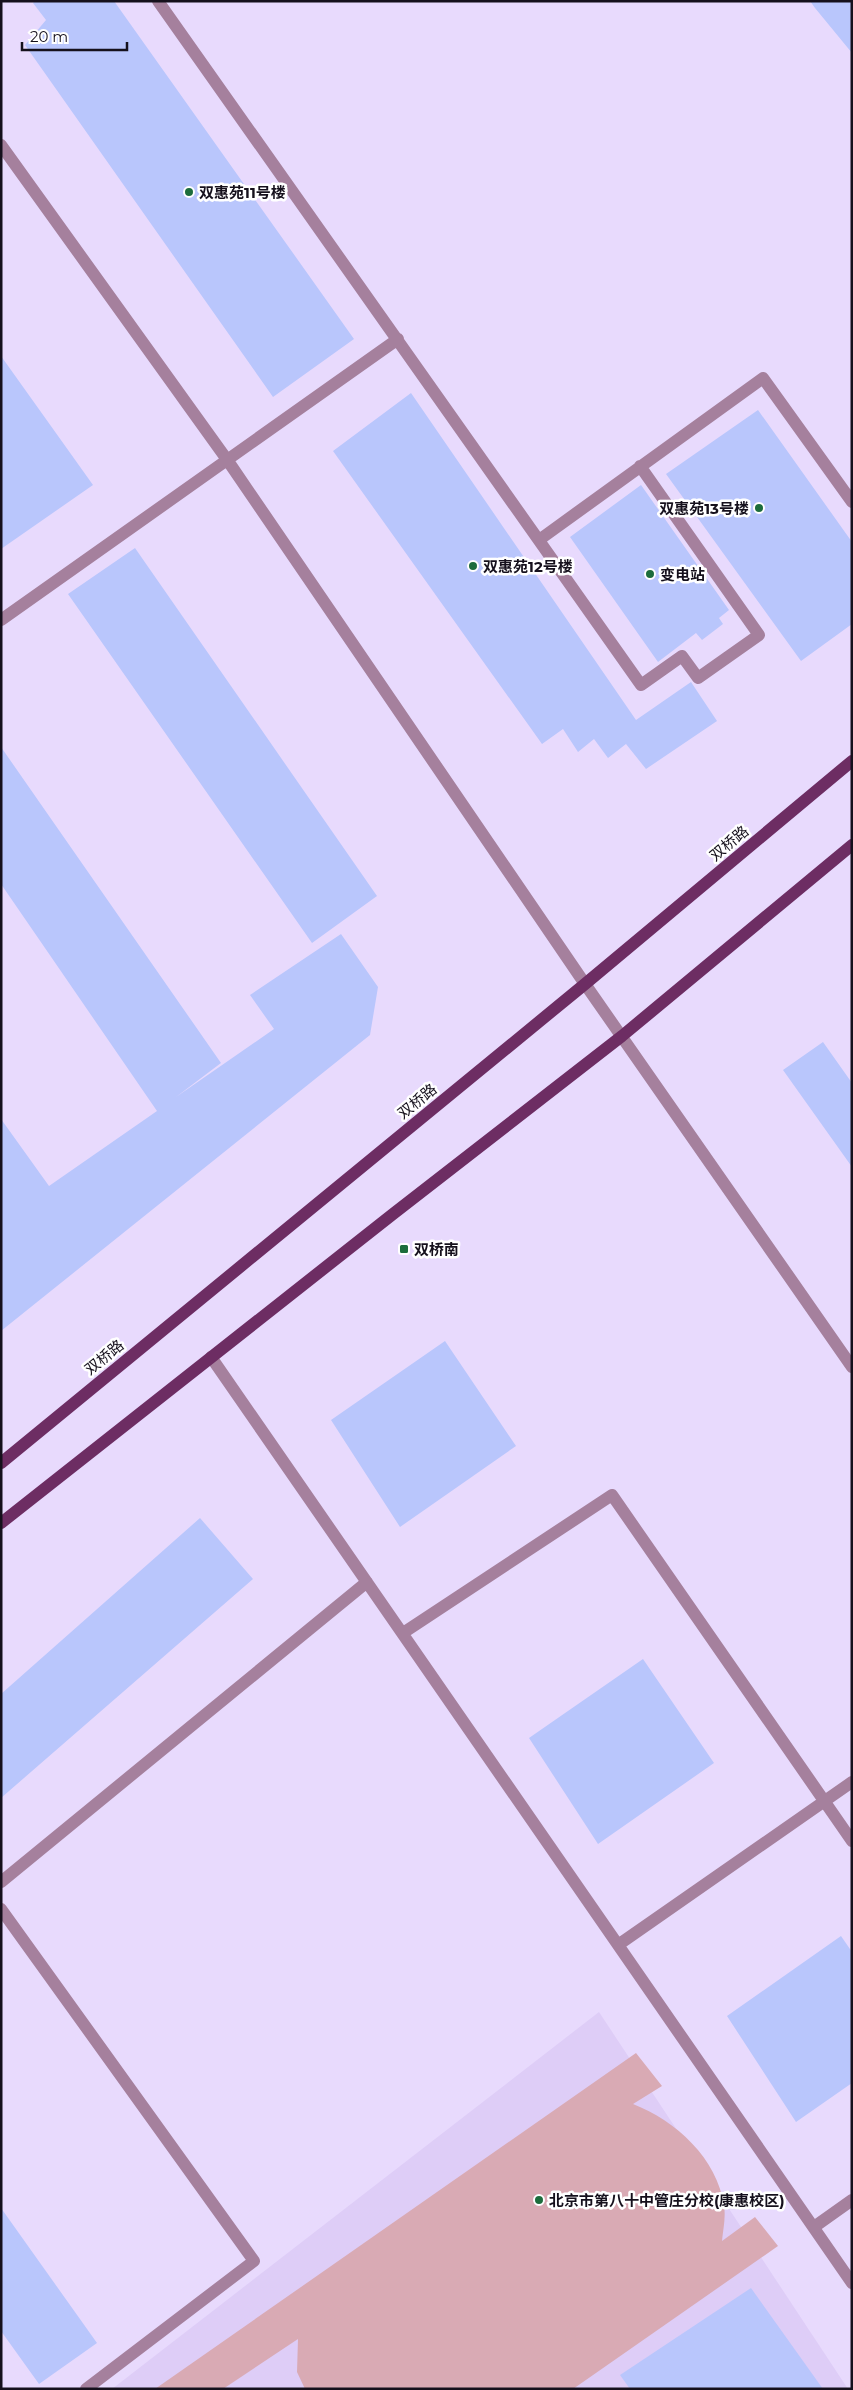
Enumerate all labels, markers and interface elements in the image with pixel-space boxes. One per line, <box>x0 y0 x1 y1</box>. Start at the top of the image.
scale bar <box>22 20 128 52</box>
text: 20 m <box>30 27 68 46</box>
place label: 双惠苑11号楼 <box>199 183 286 202</box>
marker: 双惠苑11号楼 <box>183 186 195 198</box>
place label: 双惠苑13号楼 <box>659 499 749 518</box>
marker: 双惠苑13号楼 <box>753 502 765 514</box>
place label: 双惠苑12号楼 <box>483 557 573 576</box>
marker: 双惠苑12号楼 <box>467 560 479 572</box>
place label: 变电站 <box>660 565 705 584</box>
marker: 变电站 <box>644 568 656 580</box>
street label: 双桥路 <box>706 821 752 865</box>
street label: 双桥路 <box>394 1079 440 1123</box>
place label: 双桥南 <box>414 1240 459 1259</box>
marker: 双桥南 <box>398 1243 410 1255</box>
street label: 双桥路 <box>81 1335 127 1379</box>
place label: 北京市第八十中管庄分校(康惠校区) <box>549 2191 785 2210</box>
marker: 北京市第八十中管庄分校(康惠校区) <box>533 2194 545 2206</box>

